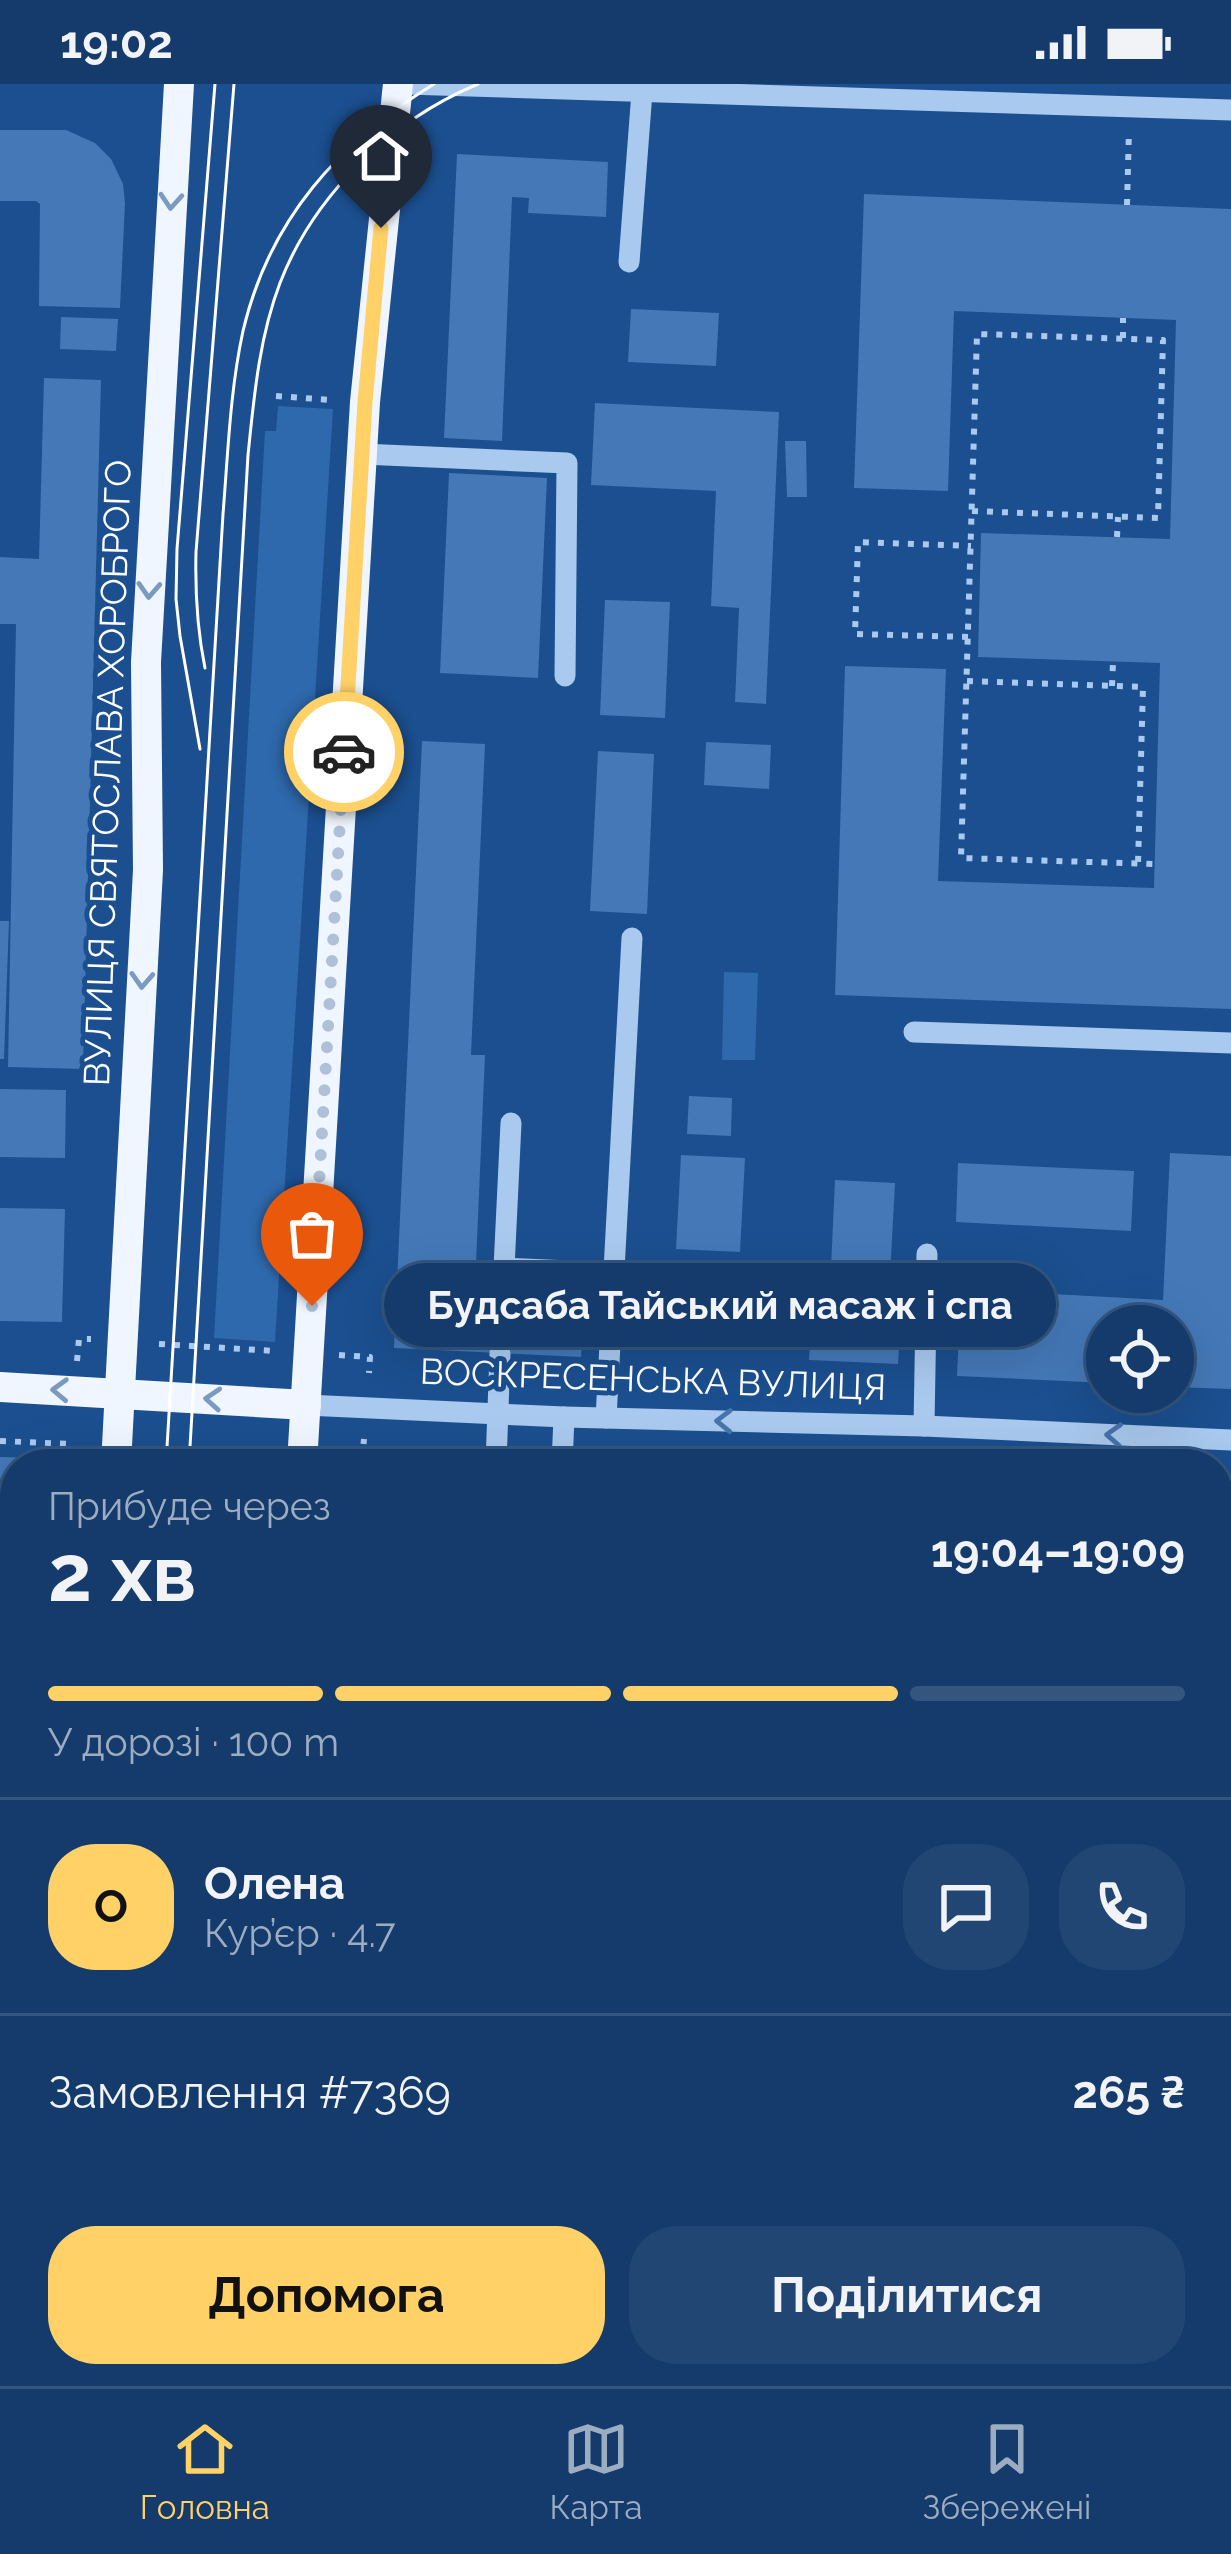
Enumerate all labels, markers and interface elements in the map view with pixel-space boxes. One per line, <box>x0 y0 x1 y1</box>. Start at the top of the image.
text: 19:02 <box>60 16 173 69</box>
pin <box>330 105 432 228</box>
icon: home <box>348 123 414 189</box>
one-way arrow <box>159 192 185 211</box>
street label: ВУЛИЦЯ СВЯТОСЛАВА ХОРОБРОГО <box>75 459 139 1087</box>
one-way arrow <box>136 581 162 600</box>
courier <box>284 692 404 812</box>
icon: car <box>311 719 377 785</box>
one-way arrow <box>129 971 155 990</box>
pin <box>261 1183 363 1306</box>
icon: bag <box>279 1201 345 1267</box>
callout: Будсаба Тайський масаж і спа <box>384 1264 1056 1348</box>
text: Будсаба Тайський масаж і спа <box>427 1282 1013 1328</box>
map controls <box>1086 1305 1194 1413</box>
button: locate <box>1086 1305 1194 1413</box>
street label: ВОСКРЕСЕНСЬКА ВУЛИЦЯ <box>419 1350 887 1408</box>
one-way arrow <box>50 1377 69 1403</box>
one-way arrow <box>203 1386 222 1412</box>
one-way arrow <box>714 1409 733 1435</box>
one-way arrow <box>1104 1422 1123 1448</box>
text: Прибуде через <box>48 1483 331 1529</box>
text: 19:04–19:09 <box>931 1525 1185 1578</box>
text: 2 хв <box>48 1528 196 1619</box>
text: У дорозі · 100 m <box>48 1719 339 1765</box>
button: chat <box>903 1844 1029 1970</box>
button: phone <box>1059 1844 1185 1970</box>
text: Олена <box>204 1857 345 1910</box>
text: О <box>94 1880 128 1933</box>
text: Кур’єр · 4.7 <box>204 1910 396 1956</box>
text: Замовлення #7369 <box>48 2066 451 2119</box>
text: 265 ₴ <box>1073 2066 1185 2119</box>
button: Допомога <box>48 2226 605 2364</box>
button: Поділитися <box>629 2226 1185 2364</box>
tab: Головна <box>140 2416 270 2527</box>
tab: Карта <box>550 2416 642 2527</box>
tab: Збережені <box>922 2416 1091 2527</box>

